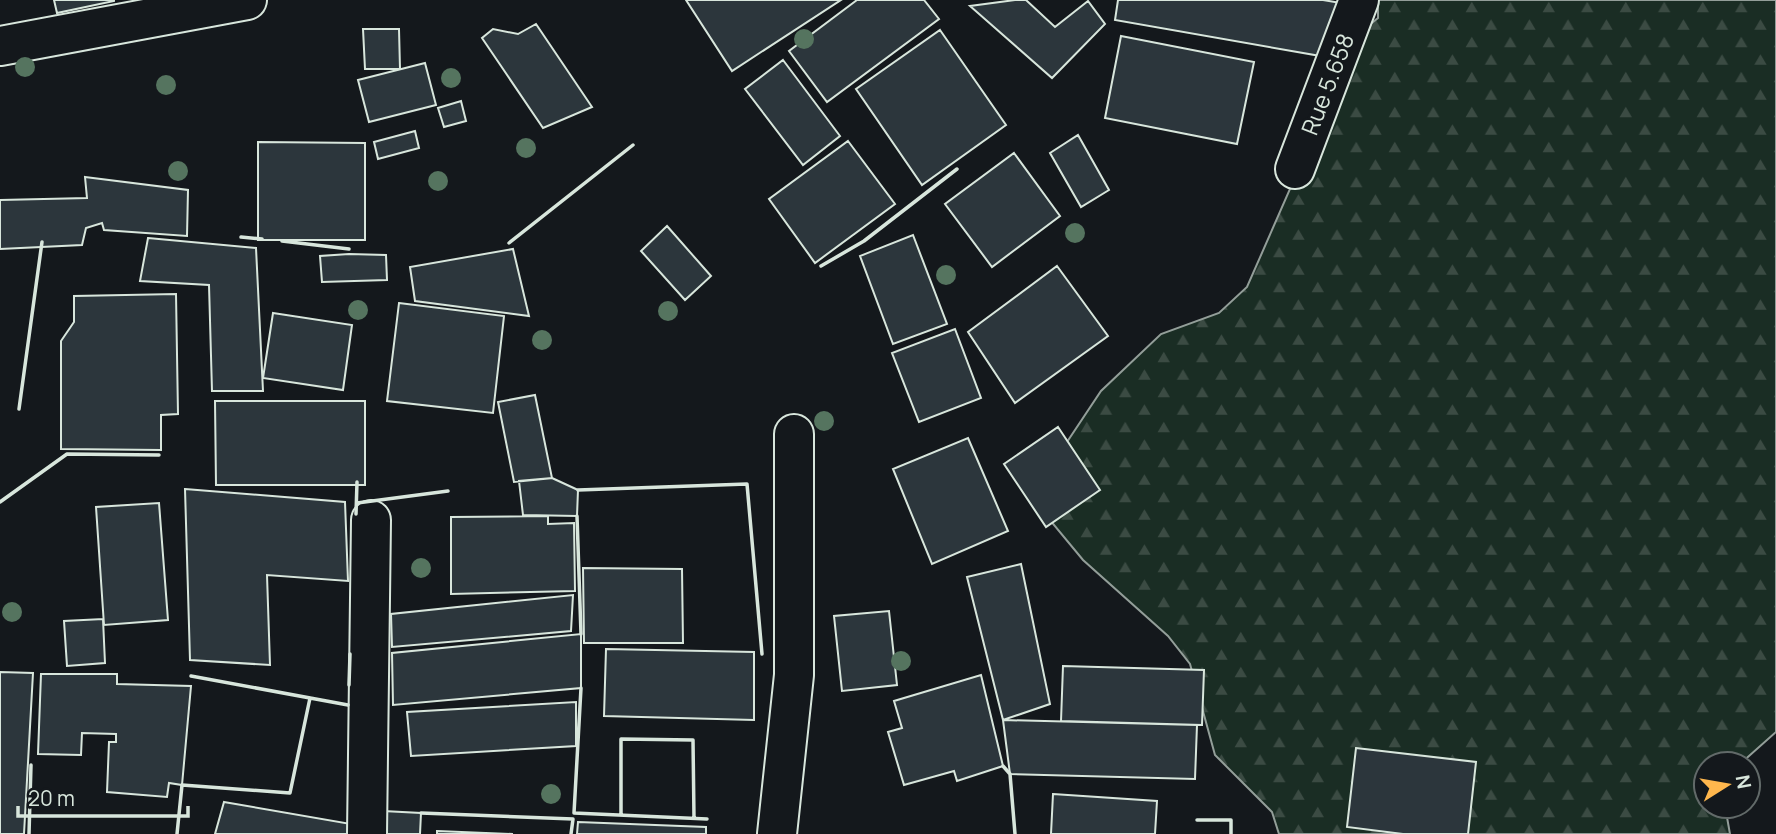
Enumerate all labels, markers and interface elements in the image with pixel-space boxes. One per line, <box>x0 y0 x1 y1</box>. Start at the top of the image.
street label: Rue 5.658 <box>1293 29 1361 139</box>
north arrow <box>1692 750 1762 820</box>
text: N <box>1730 773 1758 791</box>
scale bar <box>18 774 187 818</box>
text: 20 m <box>28 784 75 812</box>

